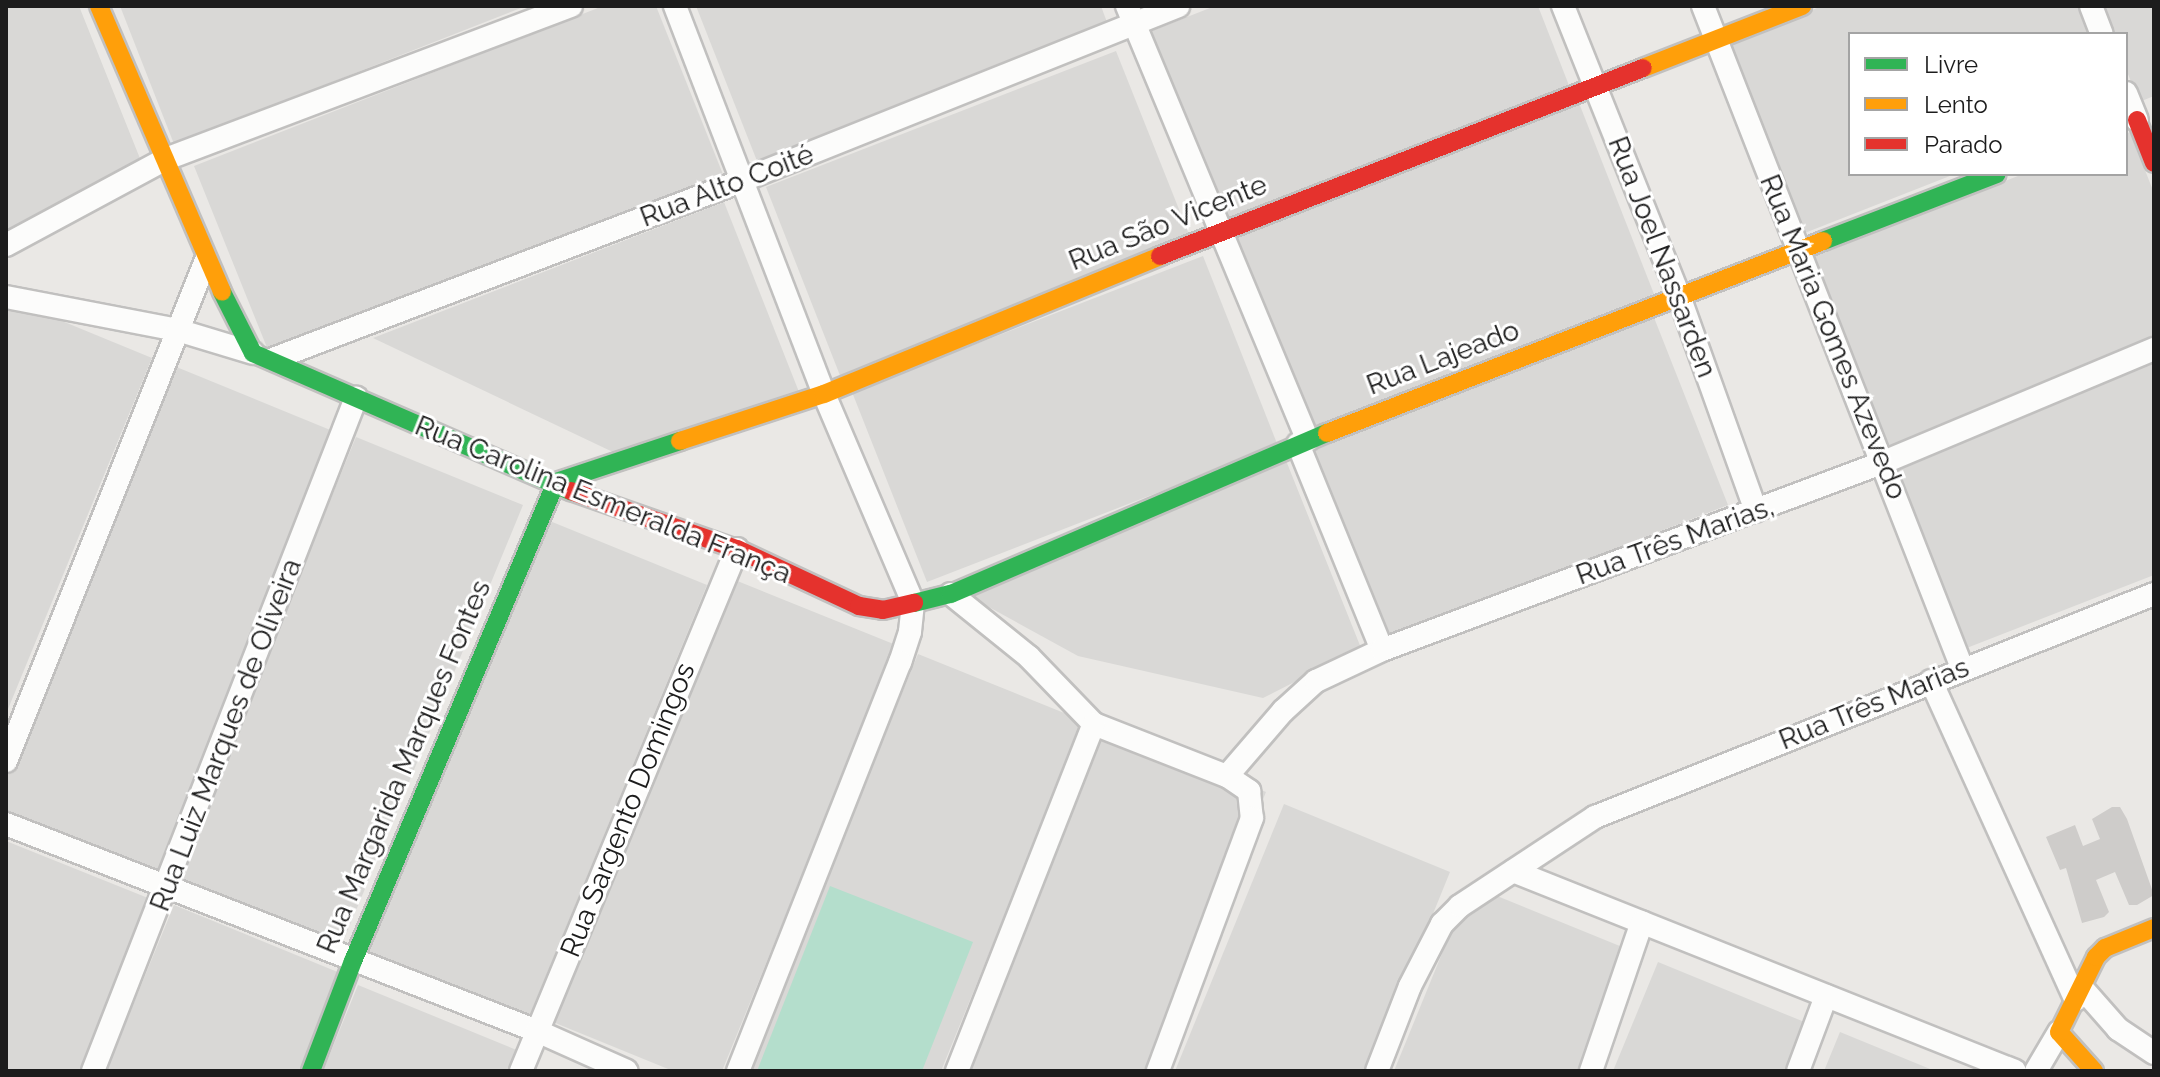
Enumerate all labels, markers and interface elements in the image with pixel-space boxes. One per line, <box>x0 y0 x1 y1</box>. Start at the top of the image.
legend <box>1848 32 2128 176</box>
text: Livre <box>1924 50 1978 79</box>
text: Lento <box>1924 90 1988 119</box>
text: Parado <box>1924 130 2003 159</box>
street label: Rua Joel Nassarden <box>1600 131 1724 383</box>
street label: Rua Alto Coité <box>635 137 819 235</box>
street label: Rua São Vicente <box>1064 168 1272 278</box>
street label: Rua Maria Gomes Azevedo <box>1752 169 1914 505</box>
street label: Rua Lajeado <box>1362 314 1524 402</box>
street label: Rua Carolina Esmeralda França <box>410 409 796 591</box>
street label: Rua Três Marias, <box>1571 489 1779 593</box>
street label: Rua Luiz Marques de Oliveira <box>143 554 309 916</box>
street label: Rua Margarida Marques Fontes <box>310 575 498 959</box>
street label: Rua Três Marias <box>1774 650 1974 758</box>
street label: Rua Sargento Domingos <box>554 658 702 962</box>

